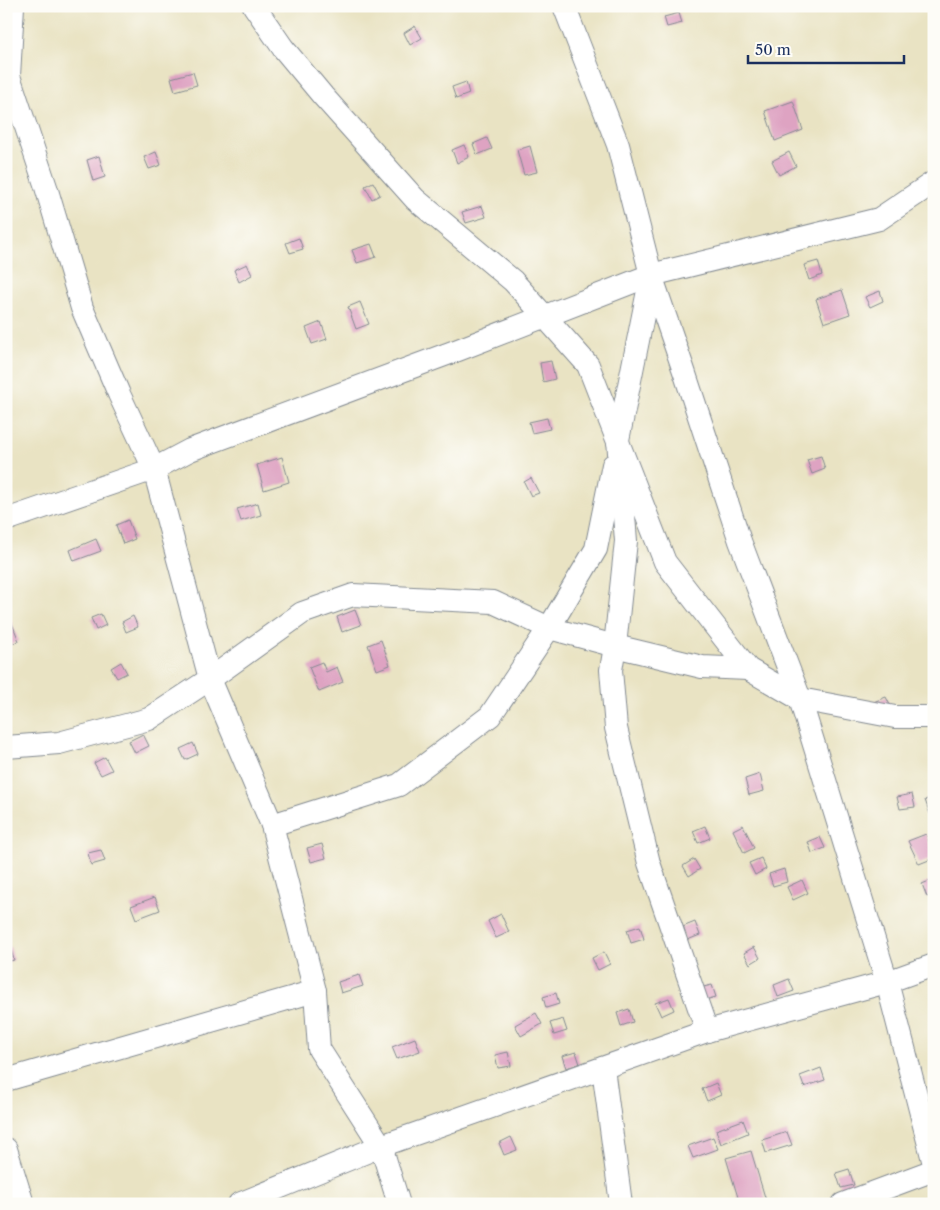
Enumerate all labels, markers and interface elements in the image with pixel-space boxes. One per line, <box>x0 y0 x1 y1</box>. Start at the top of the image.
scale bar <box>748 32 904 64</box>
text: 50 m <box>755 40 791 59</box>

